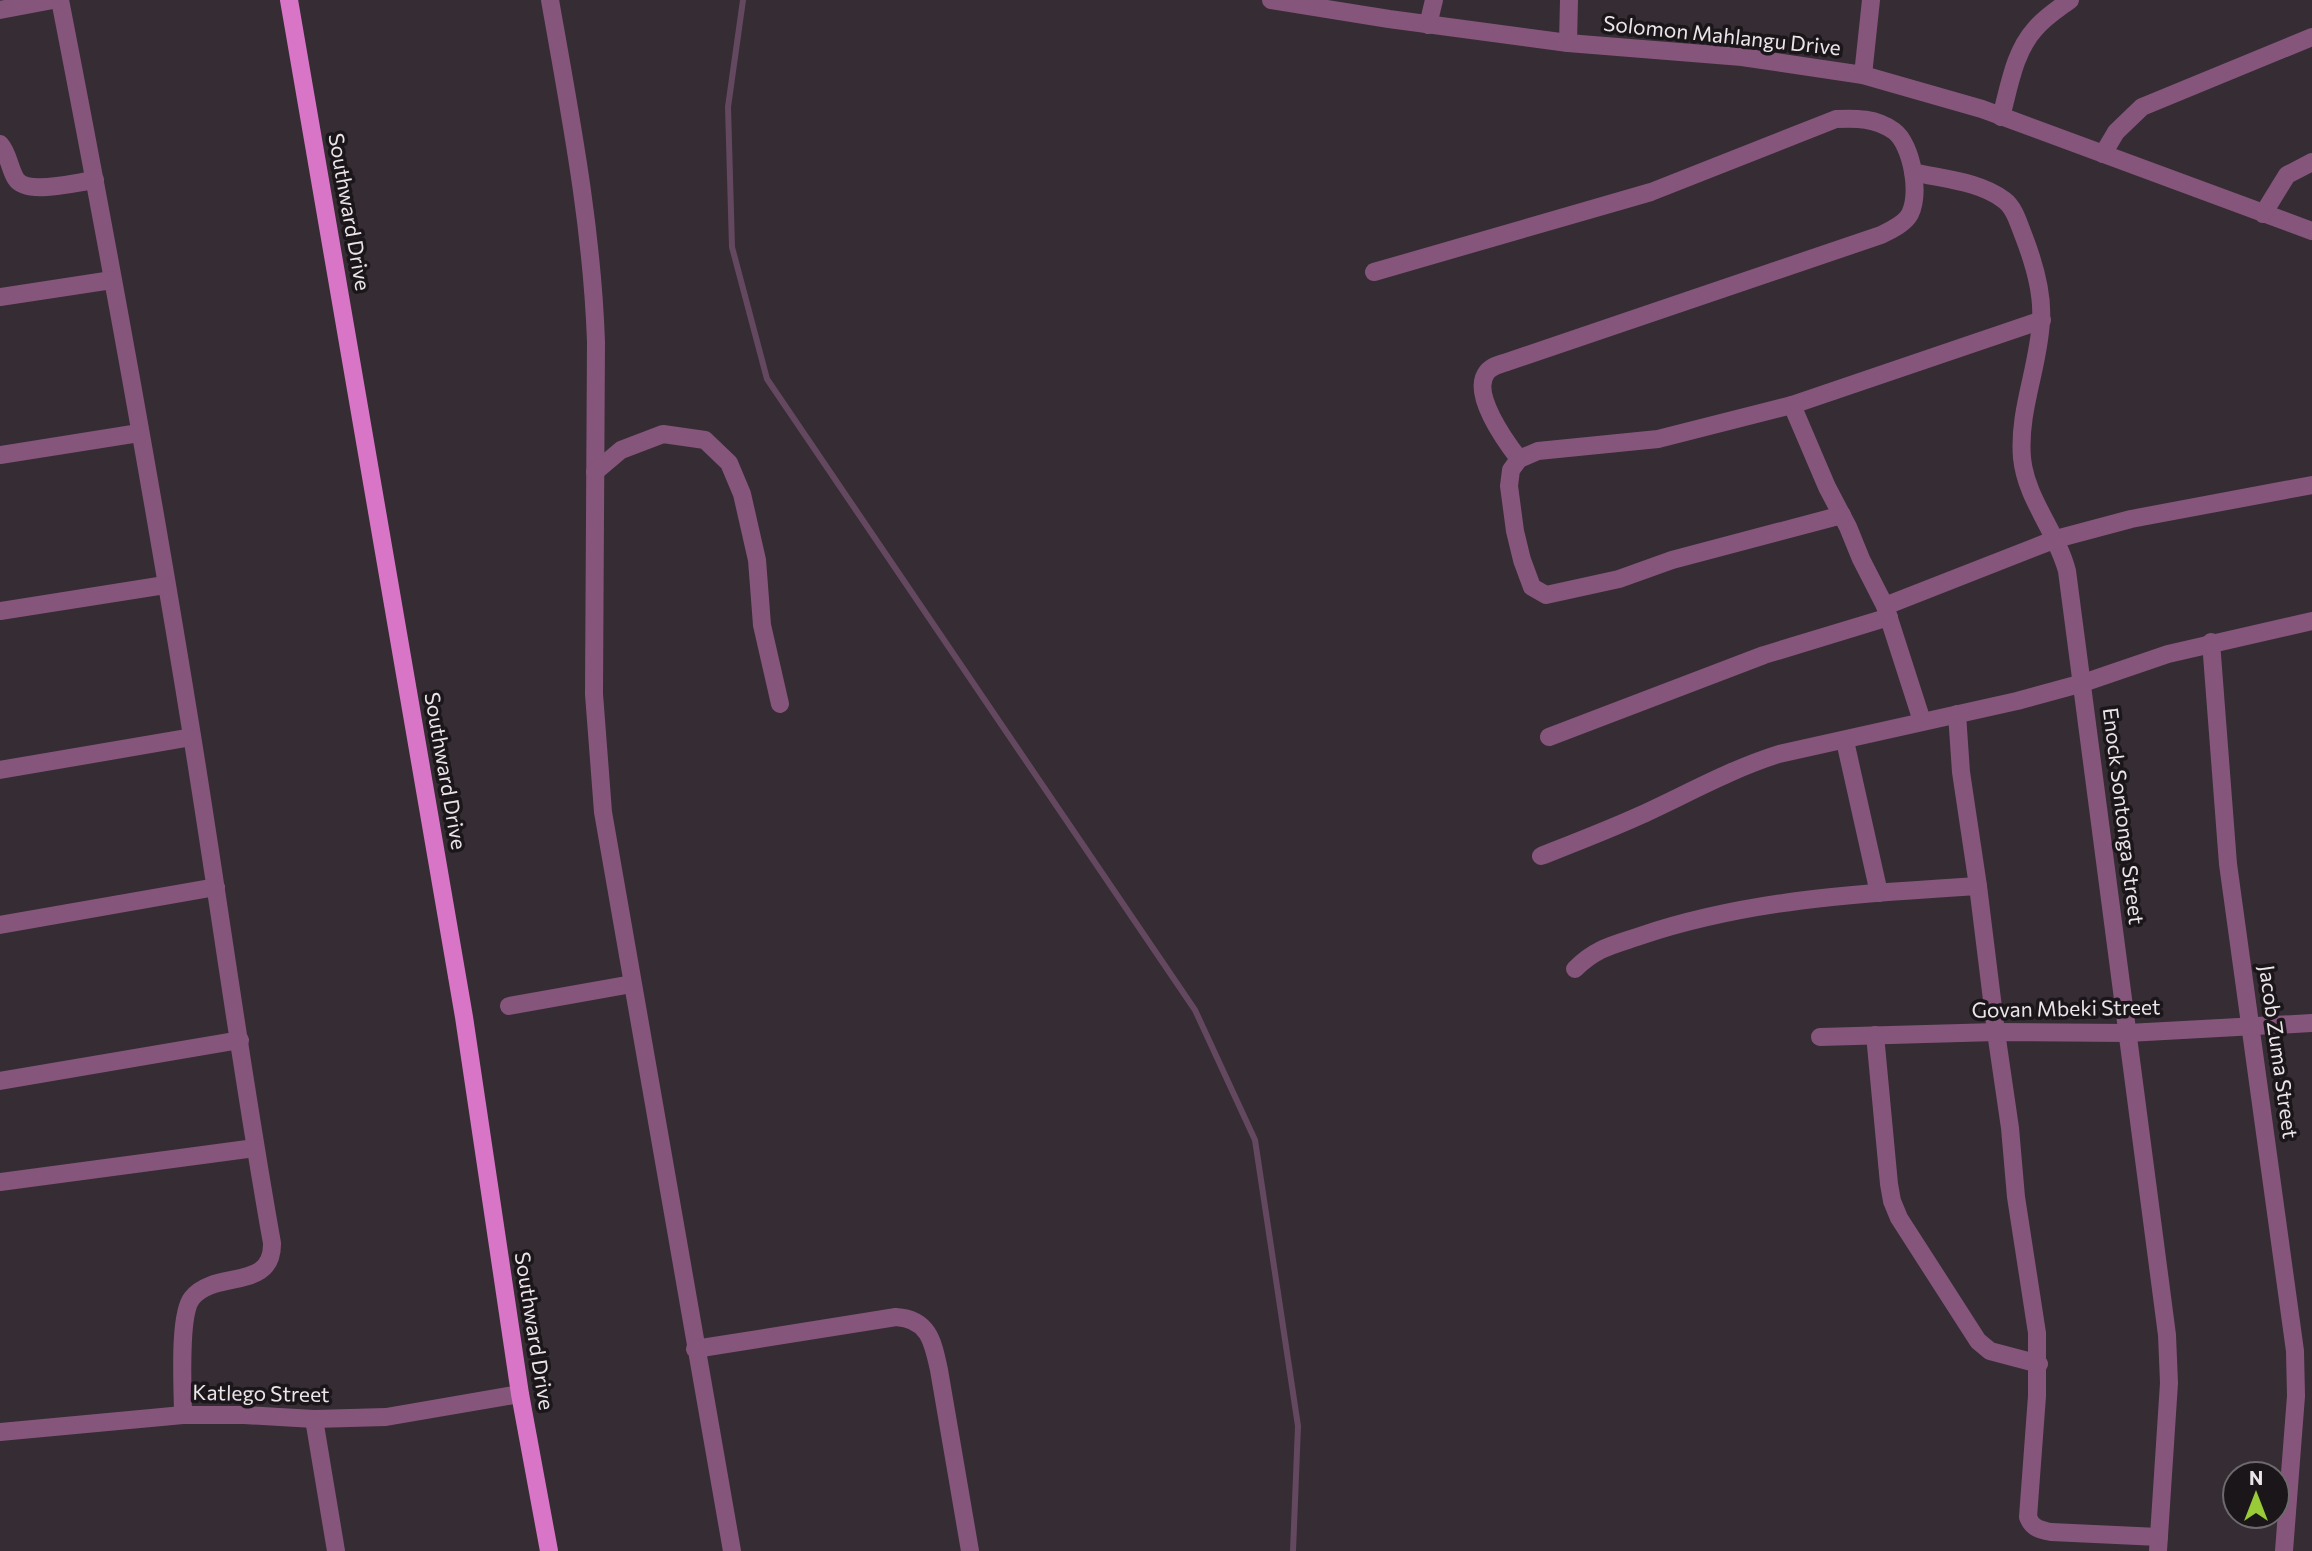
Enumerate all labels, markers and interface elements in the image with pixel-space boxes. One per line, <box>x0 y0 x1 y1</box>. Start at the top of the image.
street label: Solomon Mahlangu Drive <box>1602 10 1842 59</box>
street label: Southward Drive <box>324 131 377 292</box>
street label: Southward Drive <box>420 690 473 851</box>
street label: Enock Sontonga Street <box>2099 706 2150 926</box>
street label: Jacob Zuma Street <box>2255 963 2304 1140</box>
street label: Govan Mbeki Street <box>1971 993 2161 1022</box>
street label: Southward Drive <box>511 1250 560 1411</box>
street label: Katlego Street <box>192 1379 330 1406</box>
north arrow <box>2221 1460 2291 1530</box>
text: N <box>2249 1466 2263 1489</box>

